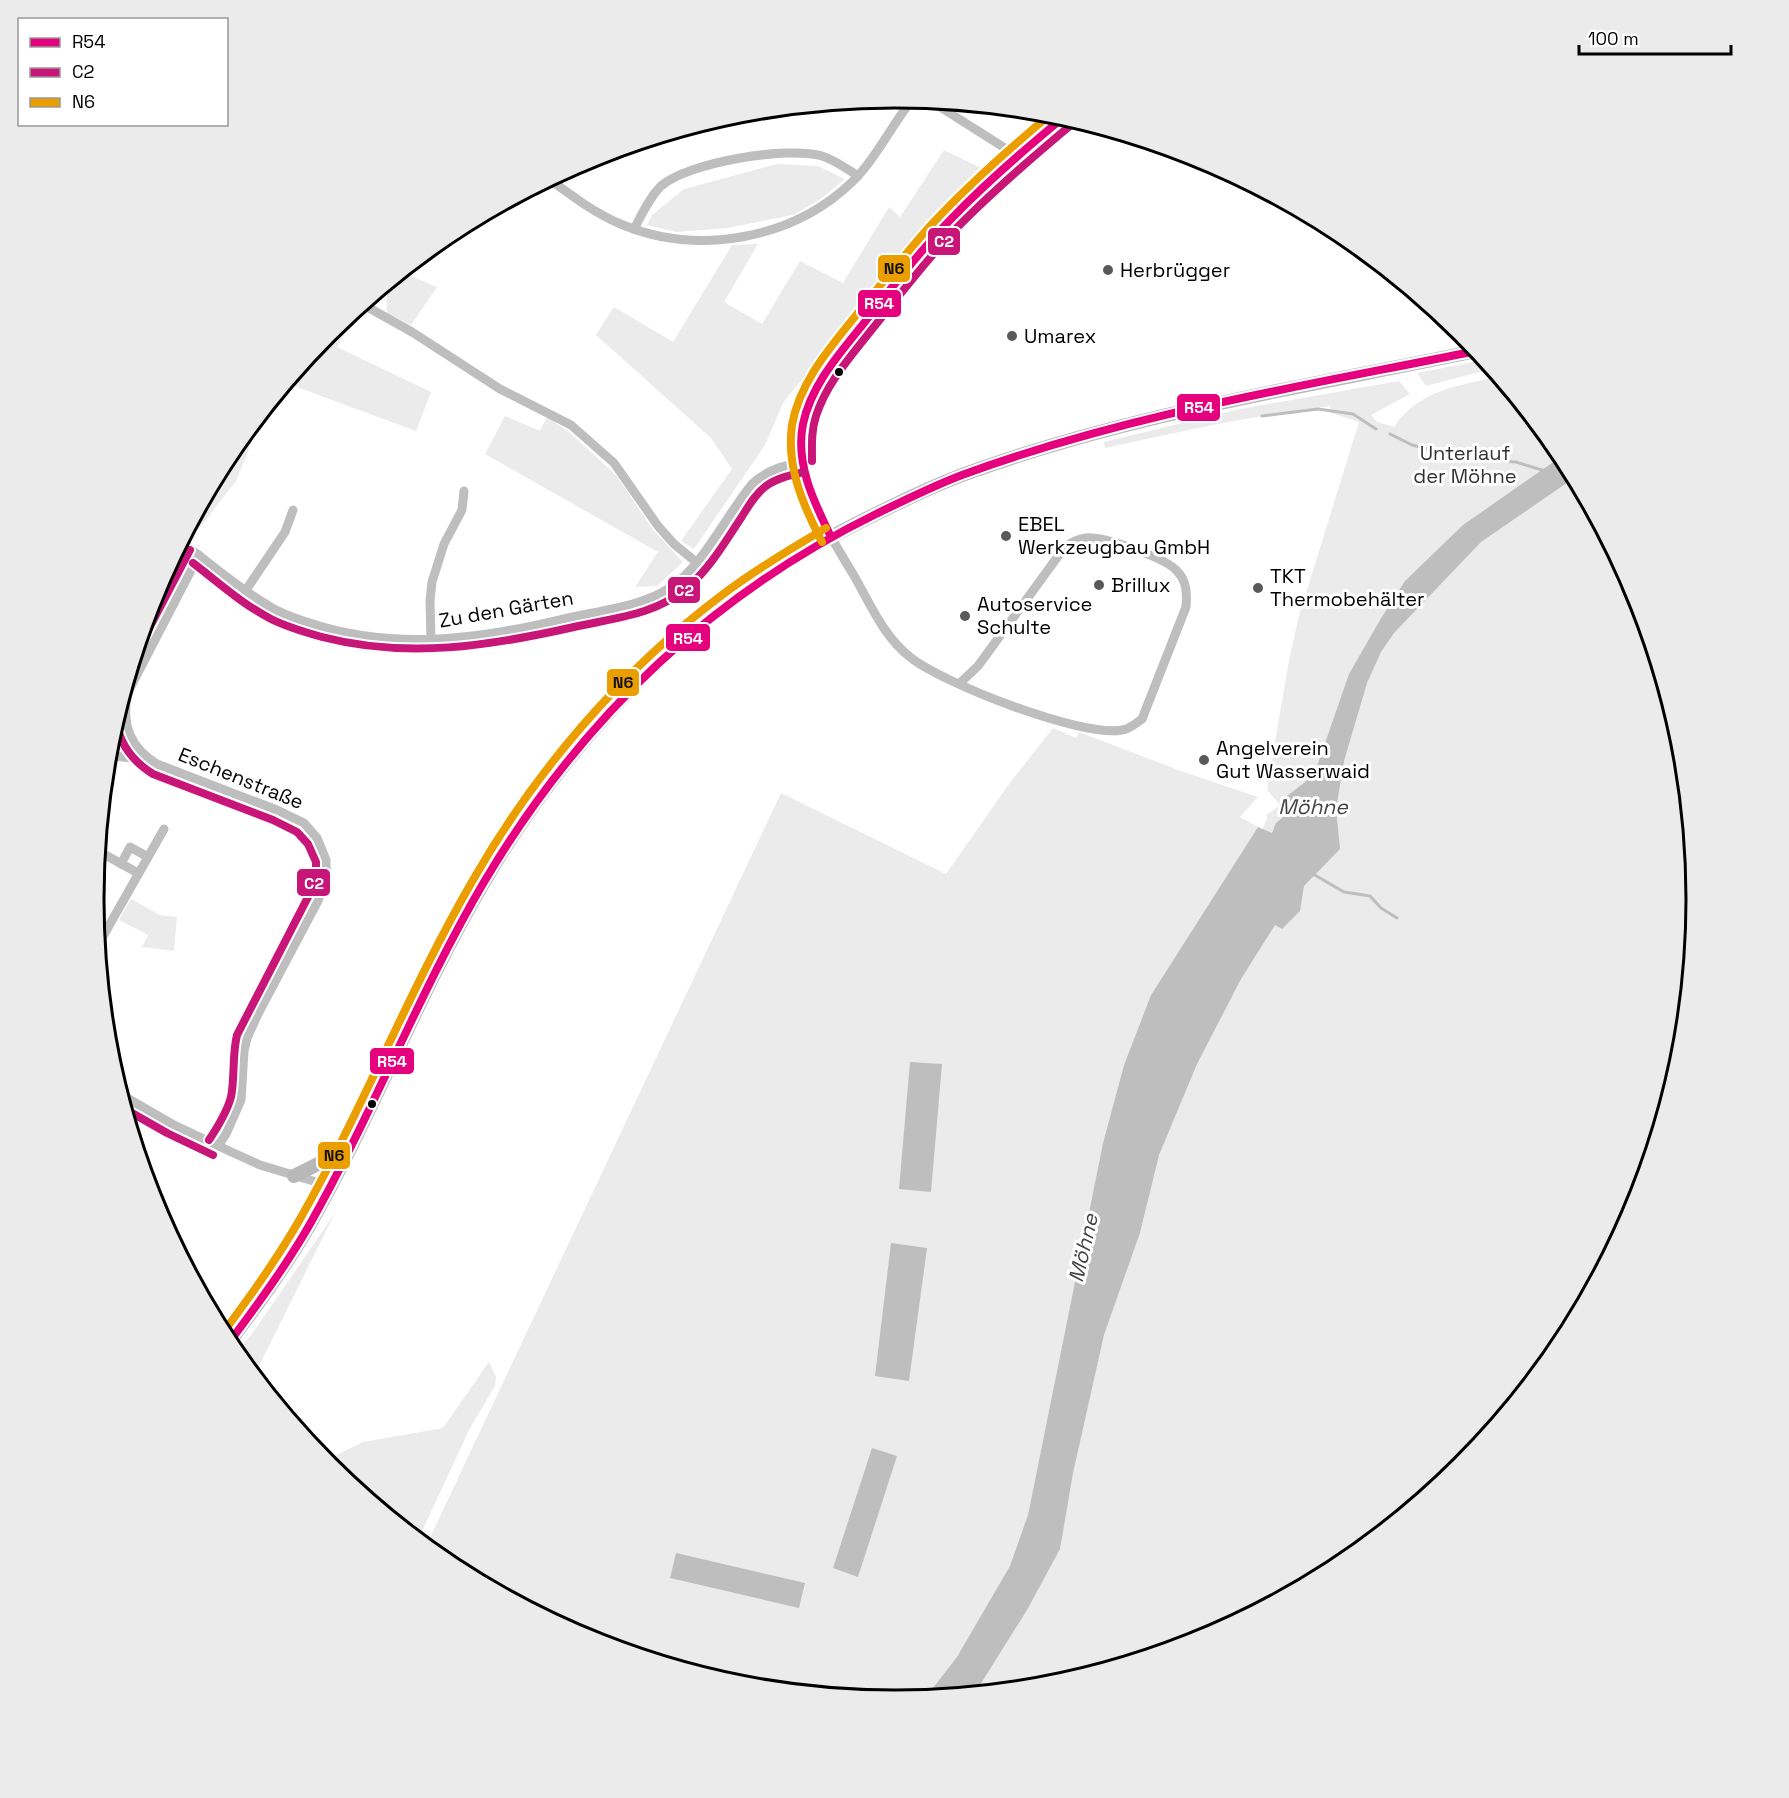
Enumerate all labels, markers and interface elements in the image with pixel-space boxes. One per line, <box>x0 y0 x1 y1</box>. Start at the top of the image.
legend <box>18 18 228 126</box>
scale bar <box>1579 18 1730 56</box>
text: 100 m <box>1588 27 1639 50</box>
text: R54 <box>72 30 105 53</box>
text: C2 <box>72 60 94 83</box>
text: N6 <box>72 90 95 113</box>
line badge: C2 <box>927 227 961 256</box>
text: C2 <box>934 231 954 252</box>
line badge: N6 <box>877 254 911 283</box>
place label: Herbrügger <box>1120 257 1230 283</box>
text: N6 <box>884 258 904 279</box>
marker: Herbrügger <box>1101 263 1115 277</box>
line badge: R54 <box>857 289 902 318</box>
text: R54 <box>864 293 894 314</box>
place label: Umarex <box>1024 323 1096 349</box>
marker: Umarex <box>1005 329 1019 343</box>
unlabelled marker <box>833 366 845 378</box>
line badge: R54 <box>1176 393 1221 422</box>
text: R54 <box>1184 397 1214 418</box>
park label: Unterlauf der Möhne <box>1413 440 1517 489</box>
place label: EBEL Werkzeugbau GmbH <box>1018 511 1210 560</box>
marker: EBEL Werkzeugbau GmbH <box>999 529 1013 543</box>
place label: TKT Thermobehälter <box>1270 563 1425 612</box>
place label: Brillux <box>1111 572 1171 598</box>
line badge: C2 <box>667 576 701 604</box>
marker: Brillux <box>1092 578 1106 592</box>
text: C2 <box>674 580 694 601</box>
marker: TKT Thermobehälter <box>1251 581 1265 595</box>
street label: Zu den Gärten <box>437 584 575 634</box>
place label: Autoservice Schulte <box>977 591 1092 640</box>
marker: Autoservice Schulte <box>958 609 972 623</box>
line badge: R54 <box>665 623 711 652</box>
text: R54 <box>673 628 703 649</box>
line badge: N6 <box>606 668 640 697</box>
text: N6 <box>613 672 633 693</box>
place label: Angelverein Gut Wasserwaid <box>1216 735 1370 784</box>
street label: Eschenstraße <box>175 741 307 815</box>
marker: Angelverein Gut Wasserwaid <box>1197 753 1211 767</box>
water label: Möhne <box>1278 793 1349 820</box>
line badge: C2 <box>296 868 331 897</box>
text: C2 <box>304 873 324 894</box>
line badge: R54 <box>369 1047 415 1075</box>
text: R54 <box>377 1051 407 1072</box>
unlabelled marker <box>366 1098 378 1110</box>
line badge: N6 <box>317 1141 351 1170</box>
text: N6 <box>324 1145 344 1166</box>
water label: Möhne <box>1062 1210 1104 1285</box>

